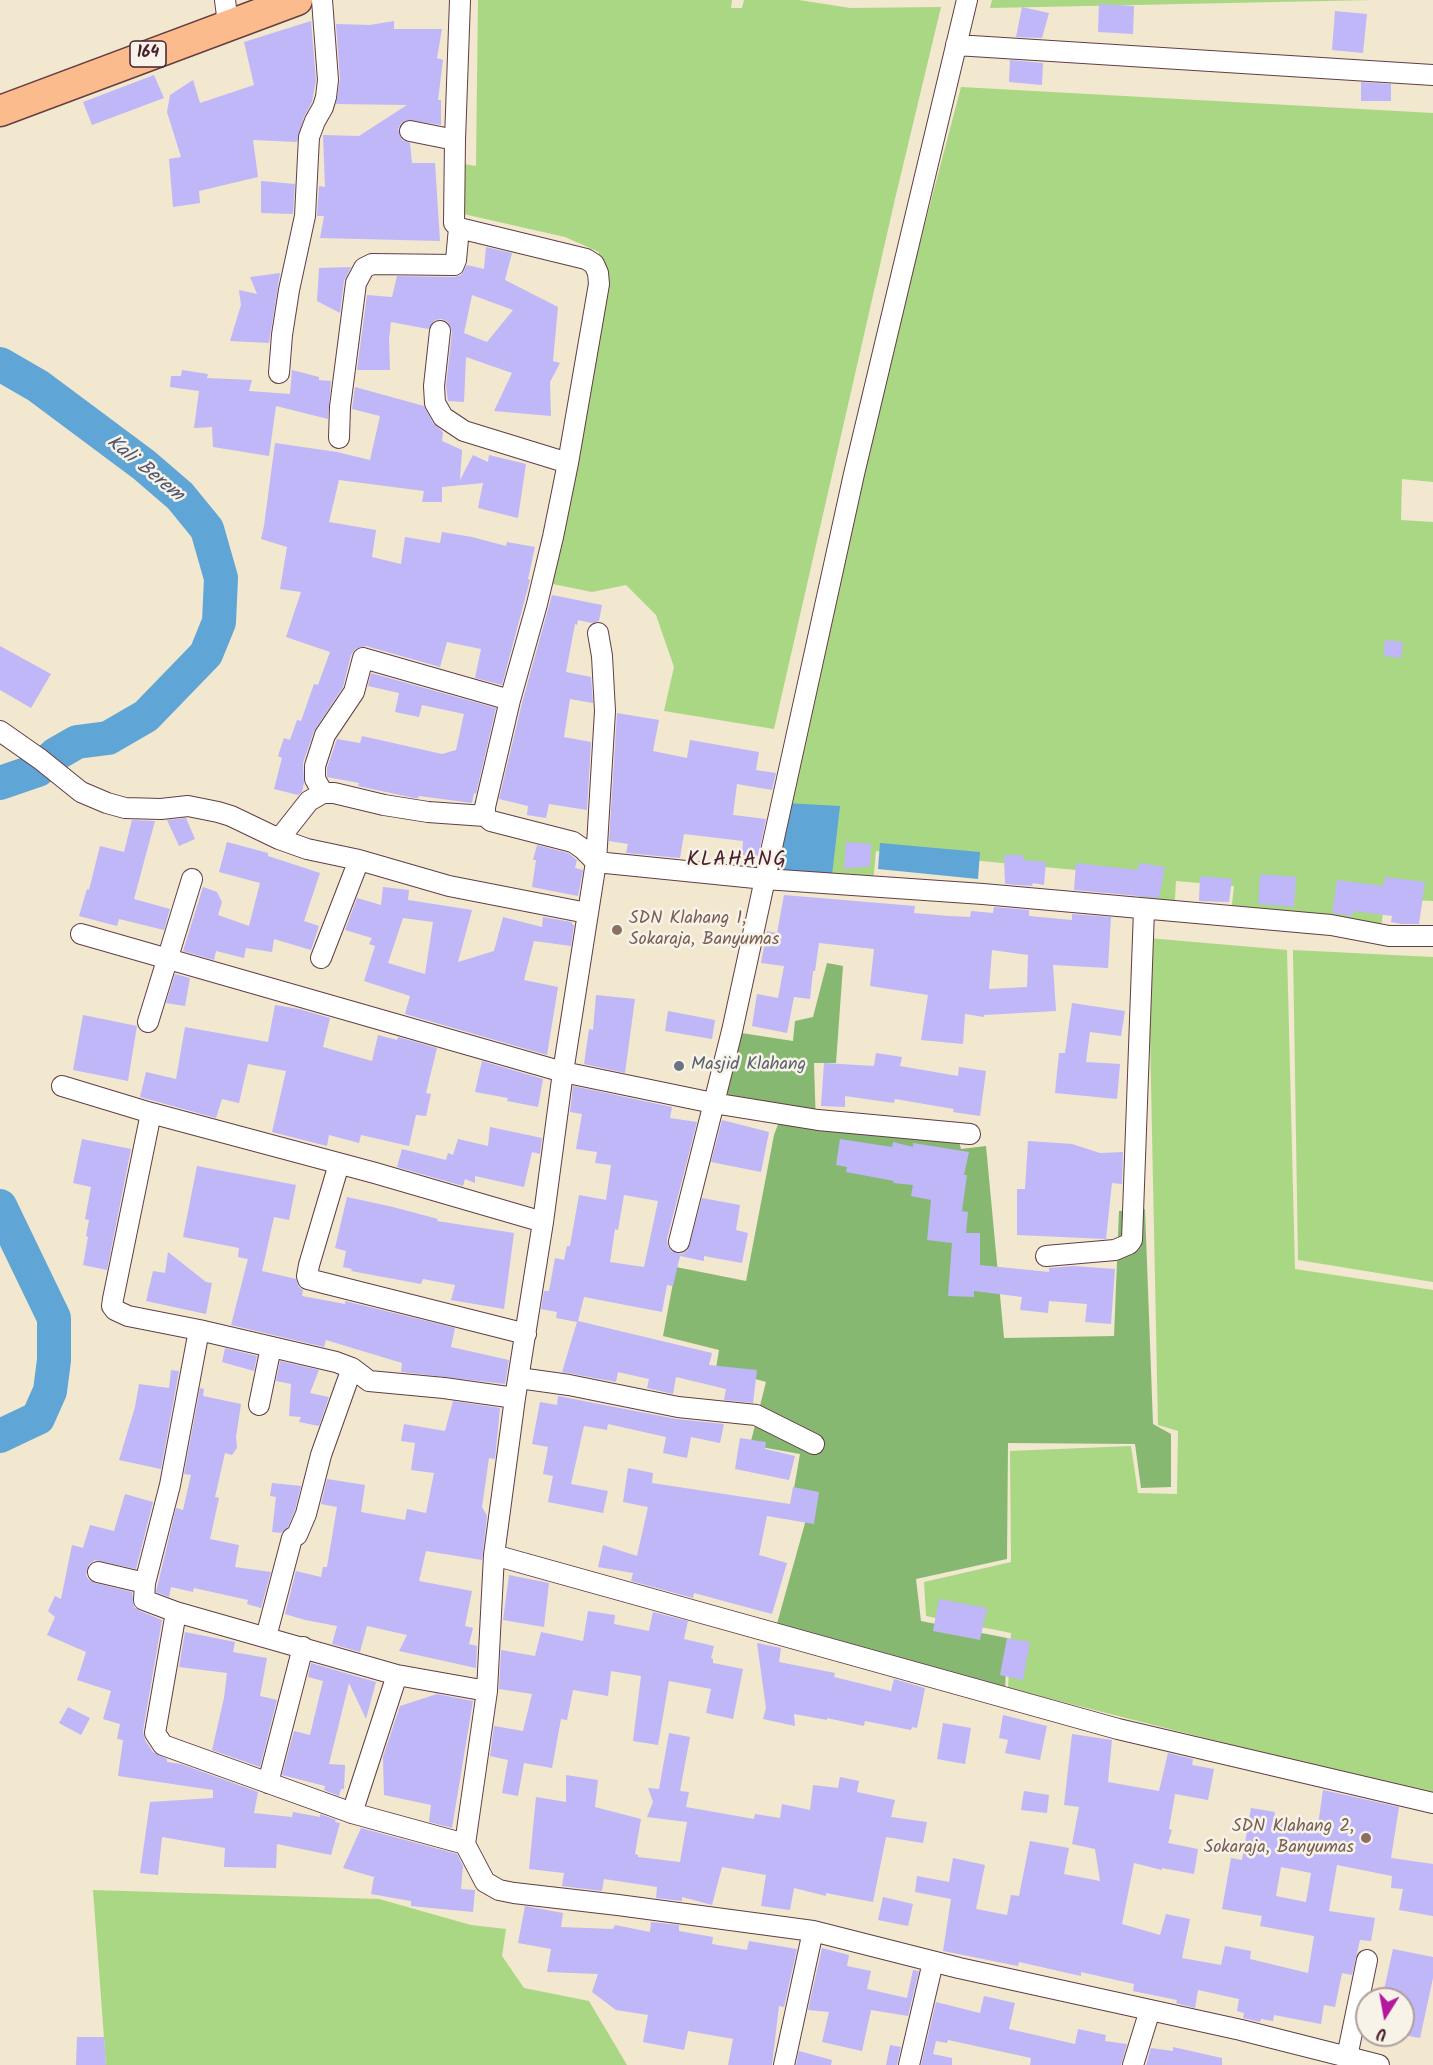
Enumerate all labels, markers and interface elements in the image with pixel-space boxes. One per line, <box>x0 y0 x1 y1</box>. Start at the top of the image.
road number: 164 <box>130 41 166 67</box>
water label: Kali Berem <box>101 432 187 508</box>
district label: KLAHANG <box>686 848 788 874</box>
place label: SDN Klahang 1, Sokaraja, Banyumas <box>629 909 779 952</box>
marker: SDN Klahang 1, Sokaraja, Banyumas <box>610 923 624 937</box>
place label: Masjid Klahang <box>691 1055 806 1077</box>
marker: Masjid Klahang <box>672 1059 686 1073</box>
place label: SDN Klahang 2, Sokaraja, Banyumas <box>1204 1817 1354 1860</box>
marker: SDN Klahang 2, Sokaraja, Banyumas <box>1359 1831 1373 1845</box>
north arrow <box>1355 1987 1415 2047</box>
text: U <box>1375 2020 1389 2046</box>

